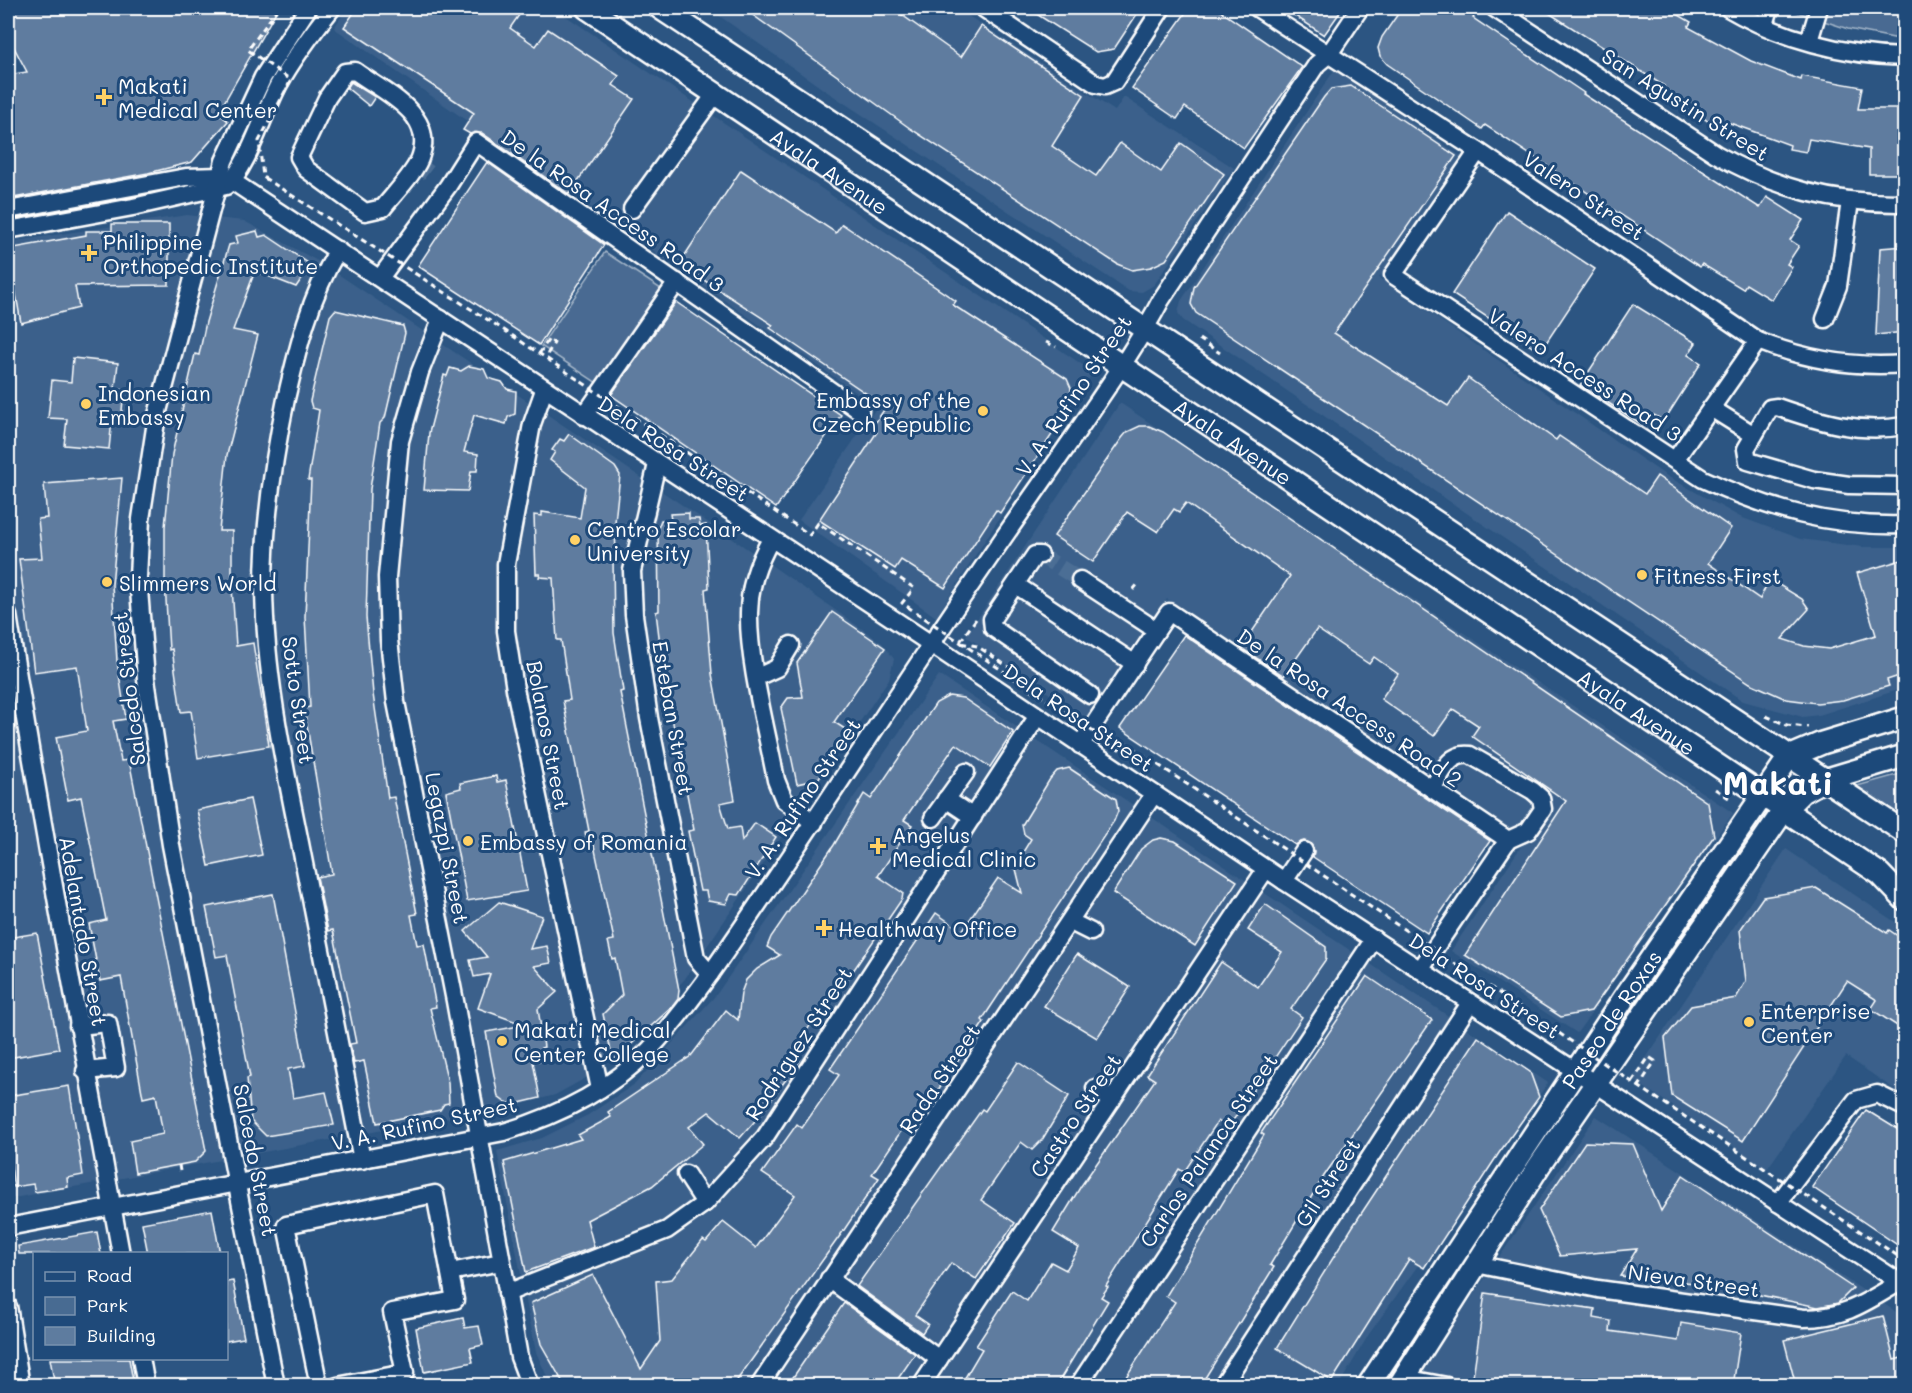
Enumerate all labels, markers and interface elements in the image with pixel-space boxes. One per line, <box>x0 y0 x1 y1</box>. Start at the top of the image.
street label: San Agustin Street <box>1597 42 1775 166</box>
place label: Makati Medical Center <box>118 72 277 123</box>
marker: Makati Medical Center <box>95 88 113 106</box>
street label: Ayala Avenue <box>765 121 894 220</box>
street label: De la Rosa Access Road 3 <box>496 123 730 297</box>
street label: Valero Street <box>1518 144 1650 246</box>
place label: Philippine Orthopedic Institute <box>103 228 318 279</box>
marker: Philippine Orthopedic Institute <box>80 244 98 262</box>
street label: Valero Access Road 3 <box>1483 301 1687 447</box>
street label: V. A. Rufino Street <box>1009 309 1137 481</box>
place label: Indonesian Embassy <box>98 379 211 430</box>
place label: Embassy of the Czech Republic <box>812 386 971 437</box>
street label: Dela Rosa Street <box>593 389 755 507</box>
street label: Ayala Avenue <box>1169 392 1298 490</box>
marker: Indonesian Embassy <box>79 397 93 411</box>
marker: Embassy of the Czech Republic <box>976 404 990 418</box>
place label: Centro Escolar University <box>587 515 742 566</box>
marker: Centro Escolar University <box>568 533 582 547</box>
place label: Fitness First <box>1654 562 1781 589</box>
marker: Fitness First <box>1635 568 1649 582</box>
place label: Slimmers World <box>119 569 276 596</box>
marker: Slimmers World <box>100 575 114 589</box>
street label: Salcedo Street <box>105 611 151 767</box>
street label: De la Rosa Access Road 2 <box>1233 622 1467 792</box>
street label: Sotto Street <box>277 634 321 766</box>
street label: Esteban Street <box>647 639 701 797</box>
street label: Dela Rosa Street <box>999 657 1159 777</box>
street label: Bolanos Street <box>521 658 577 812</box>
street label: Ayala Avenue <box>1573 662 1701 761</box>
street label: V. A. Rufino Street <box>738 712 866 884</box>
district label: Makati <box>1723 760 1833 803</box>
street label: Legazpi Street <box>420 770 476 926</box>
place label: Angelus Medical Clinic <box>892 821 1036 872</box>
place label: Embassy of Romania <box>480 828 688 855</box>
street label: Adelantado Street <box>54 834 114 1028</box>
marker: Embassy of Romania <box>461 834 475 848</box>
marker: Angelus Medical Clinic <box>869 837 887 855</box>
place label: Healthway Office <box>838 915 1017 942</box>
marker: Healthway Office <box>815 919 833 937</box>
street label: Dela Rosa Street <box>1404 926 1566 1044</box>
street label: Paseo de Roxas <box>1555 944 1667 1094</box>
street label: Rodriguez Street <box>738 961 858 1125</box>
place label: Enterprise Center <box>1761 997 1871 1048</box>
marker: Enterprise Center <box>1742 1015 1756 1029</box>
place label: Makati Medical Center College <box>514 1016 671 1067</box>
street label: Rada Street <box>892 1018 986 1138</box>
marker: Makati Medical Center College <box>495 1034 509 1048</box>
street label: Castro Street <box>1024 1048 1126 1182</box>
street label: Carlos Palanca Street <box>1133 1048 1283 1252</box>
street label: Salcedo Street <box>228 1081 284 1239</box>
street label: V. A. Rufino Street <box>329 1090 519 1156</box>
street label: Gil Street <box>1288 1132 1366 1232</box>
legend <box>33 1252 228 1360</box>
street label: Nieva Street <box>1626 1257 1762 1303</box>
text: Road <box>87 1263 132 1287</box>
text: Park <box>87 1293 128 1317</box>
text: Building <box>87 1323 155 1347</box>

